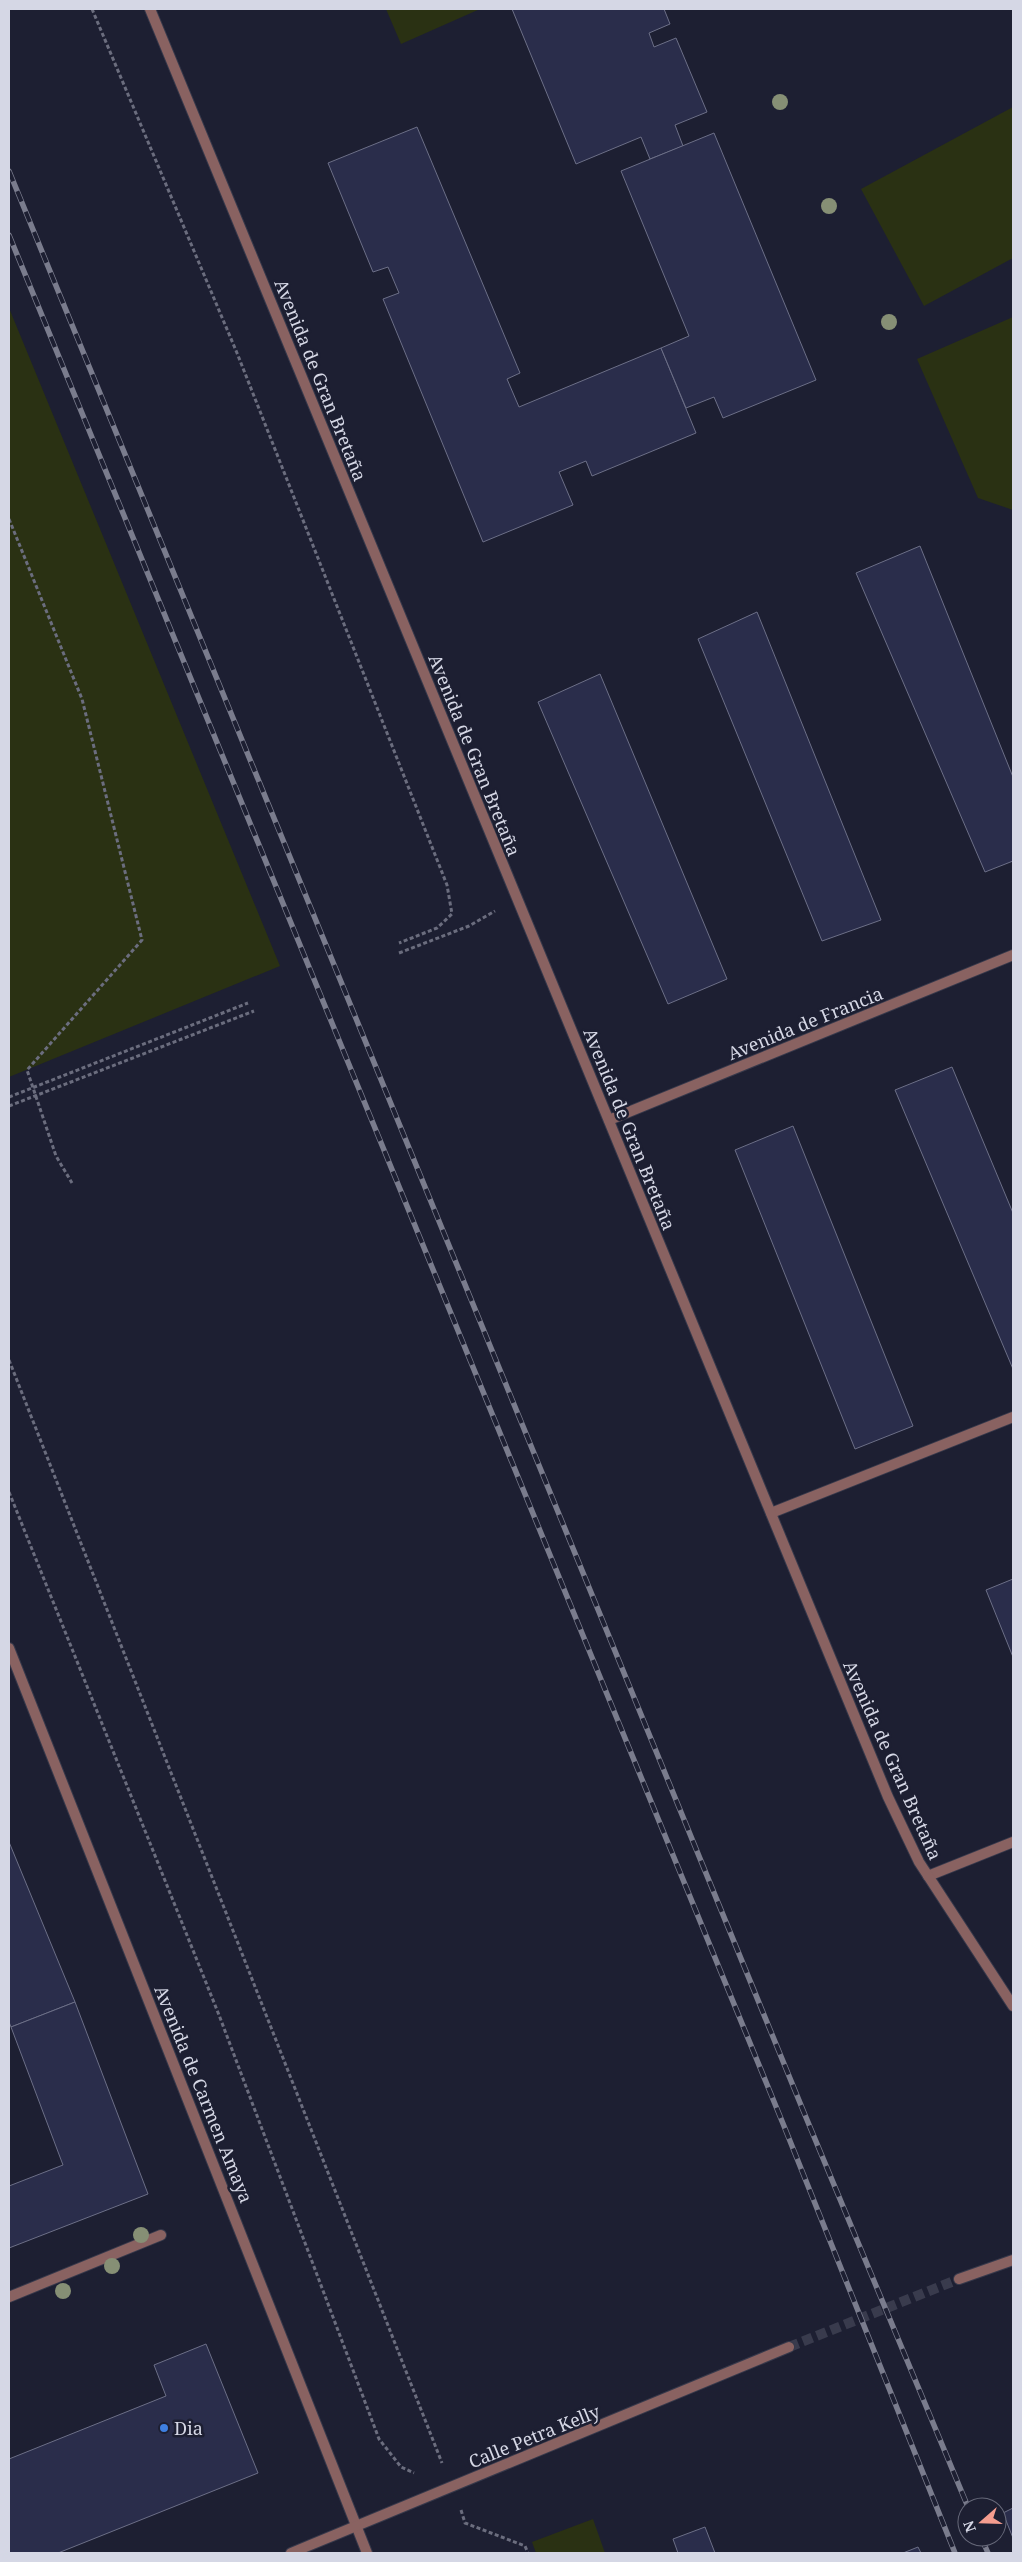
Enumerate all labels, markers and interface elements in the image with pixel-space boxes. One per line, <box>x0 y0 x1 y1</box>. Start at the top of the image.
street label: Avenida de Gran Bretaña <box>269 275 373 485</box>
street label: Avenida de Gran Bretaña <box>423 650 527 860</box>
street label: Avenida de Francia <box>724 981 886 1065</box>
street label: Avenida de Gran Bretaña <box>578 1024 682 1234</box>
street label: Avenida de Gran Bretaña <box>838 1657 948 1863</box>
street label: Avenida de Carmen Amaya <box>149 1982 259 2206</box>
street label: Calle Petra Kelly <box>465 2398 604 2473</box>
place label: Dia <box>174 2416 203 2440</box>
marker: Dia <box>158 2422 170 2434</box>
north arrow <box>957 2497 1007 2547</box>
text: N <box>958 2518 980 2535</box>

